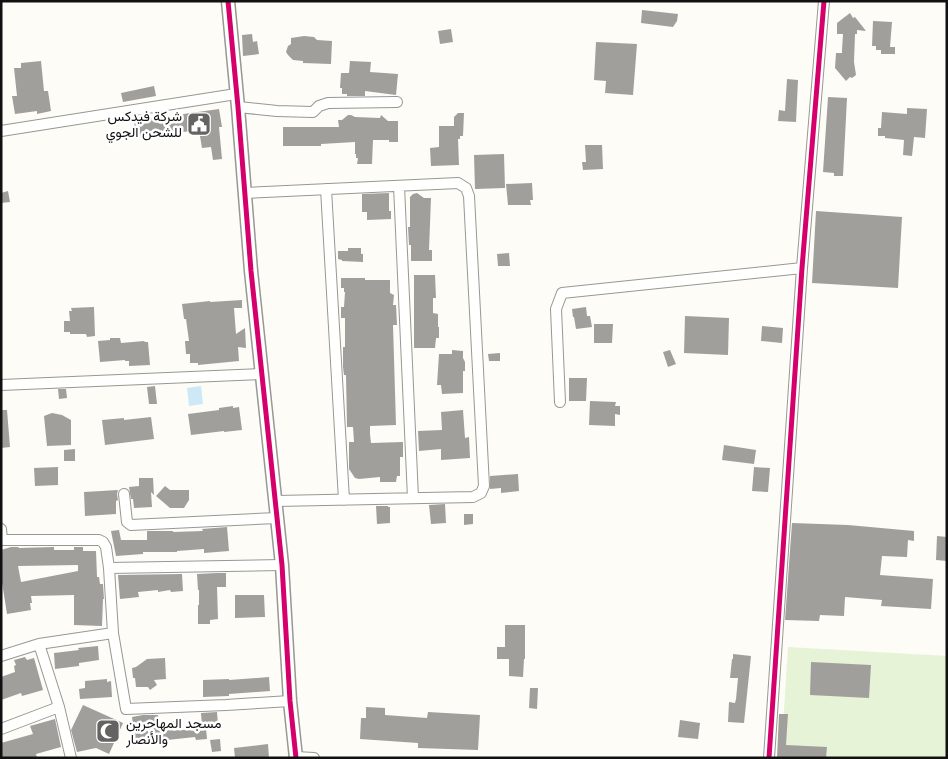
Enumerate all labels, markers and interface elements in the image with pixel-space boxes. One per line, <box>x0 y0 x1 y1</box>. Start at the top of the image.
place label: شركة فيدكس للشحن الجوي <box>106 106 182 144</box>
public building icon: شركة فيدكس للشحن الجوي <box>186 111 212 137</box>
place label: مسجد المهاجرين والأنصار <box>125 713 221 748</box>
mosque icon: مسجد المهاجرين والأنصار <box>95 718 121 744</box>

